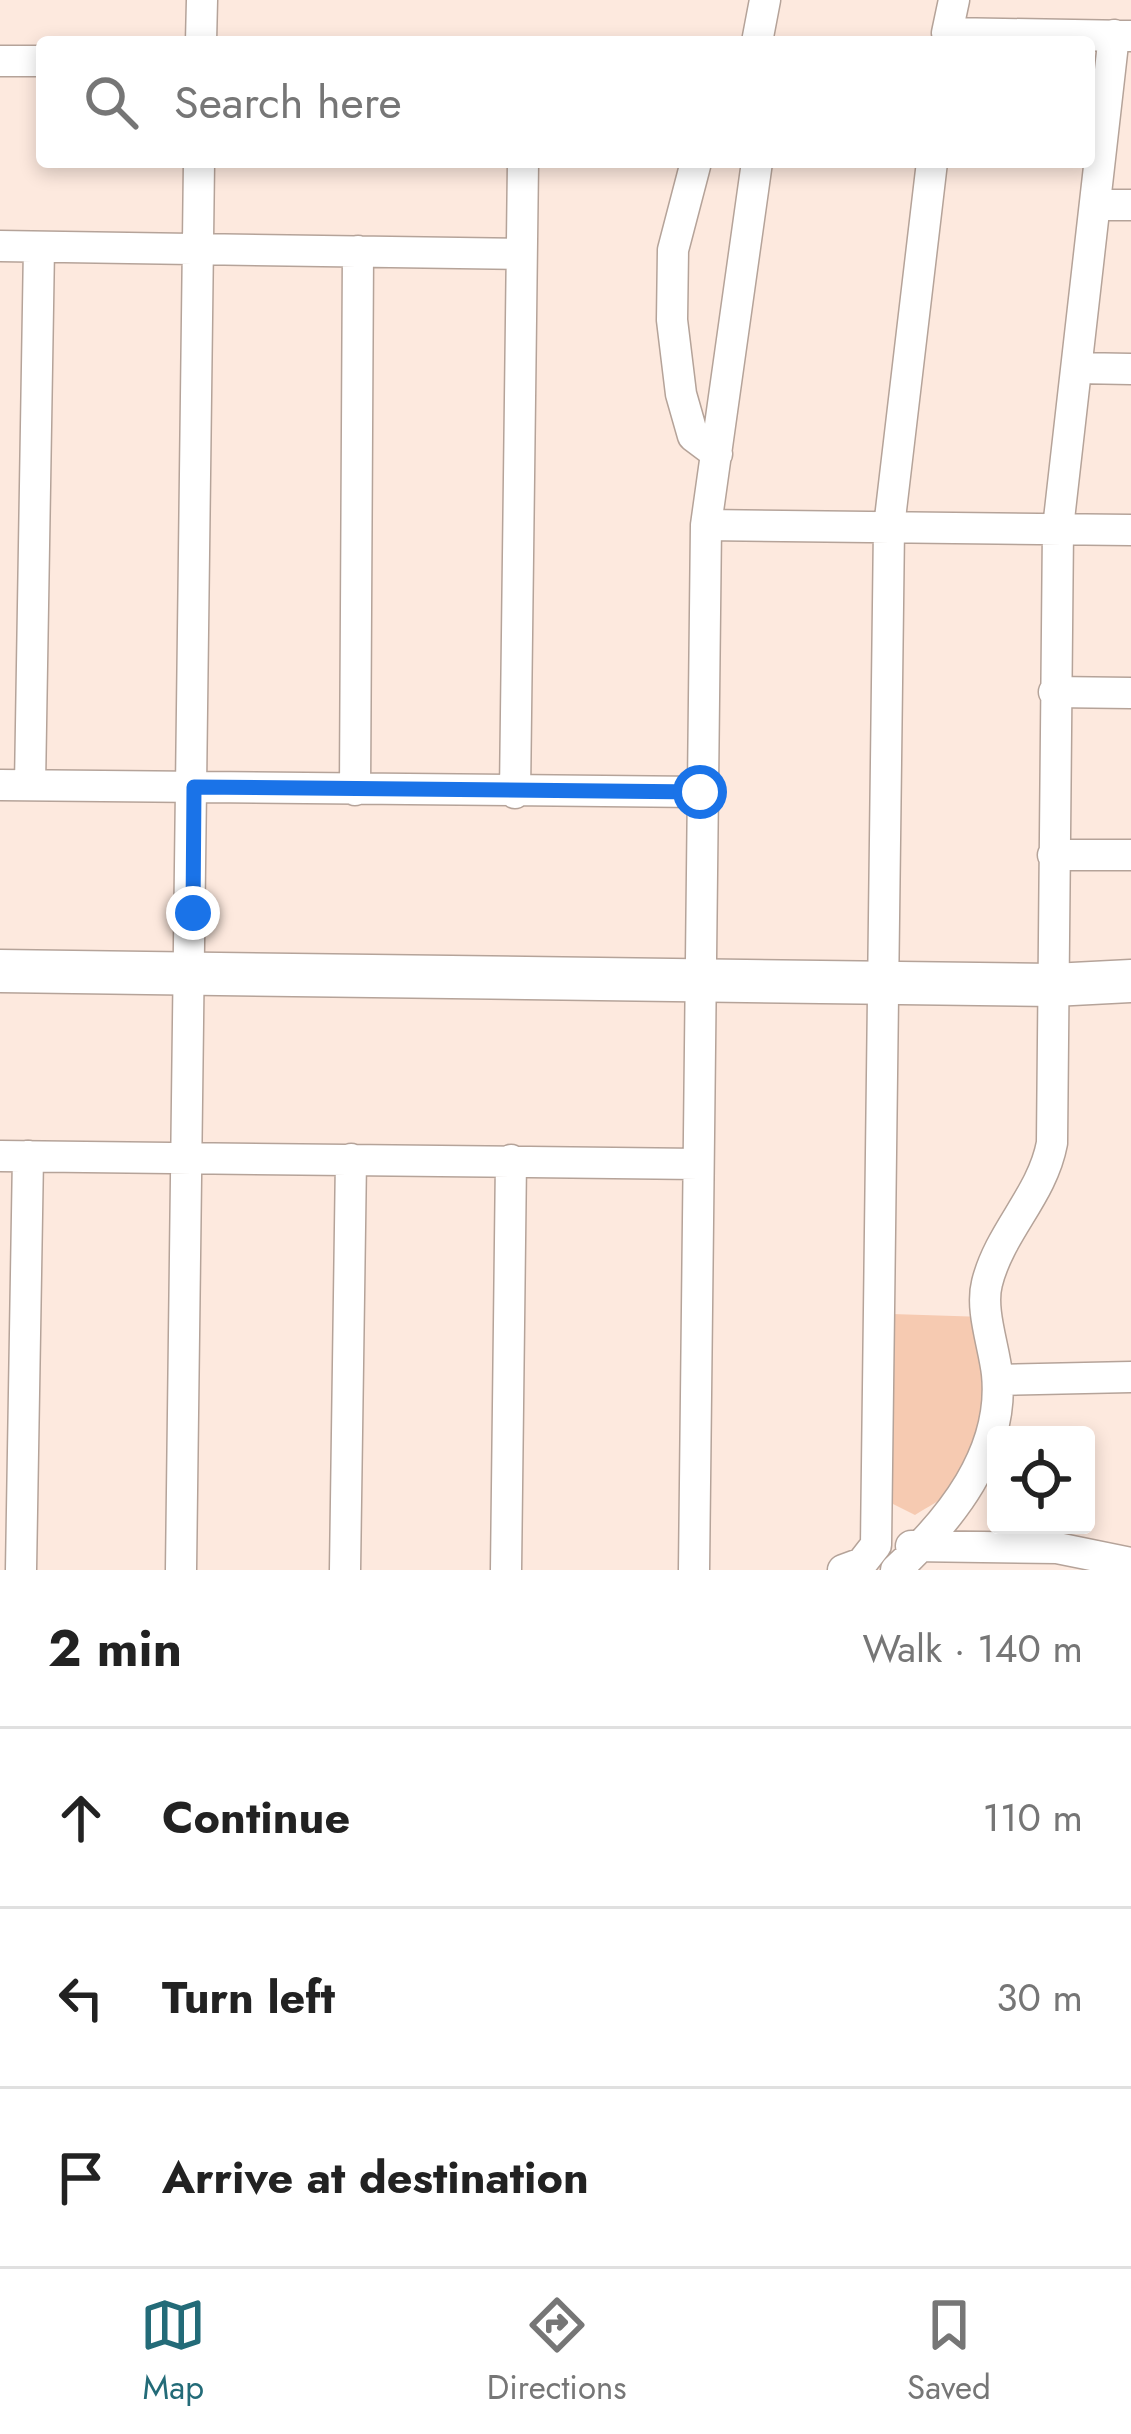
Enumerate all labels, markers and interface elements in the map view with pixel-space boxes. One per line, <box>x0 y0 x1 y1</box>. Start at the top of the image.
search box <box>36 36 1095 168</box>
icon: search <box>78 69 144 135</box>
text: Search here <box>174 70 402 135</box>
route start <box>673 765 727 819</box>
route end <box>166 886 220 940</box>
map controls <box>987 1426 1095 1534</box>
button: locate <box>987 1426 1095 1534</box>
text: 2 min <box>48 1611 182 1685</box>
text: Walk · 140 m <box>862 1620 1083 1677</box>
icon: ahead <box>48 1785 114 1851</box>
text: Continue <box>162 1785 350 1850</box>
text: 110 m <box>982 1789 1083 1846</box>
icon: left <box>48 1965 114 2031</box>
text: Turn left <box>162 1965 335 2030</box>
text: 30 m <box>996 1969 1083 2026</box>
icon: arrive <box>48 2145 114 2211</box>
text: Arrive at destination <box>162 2145 589 2210</box>
tab: Map <box>140 2292 206 2411</box>
tab: Directions <box>487 2292 627 2411</box>
tab: Saved <box>907 2292 991 2411</box>

